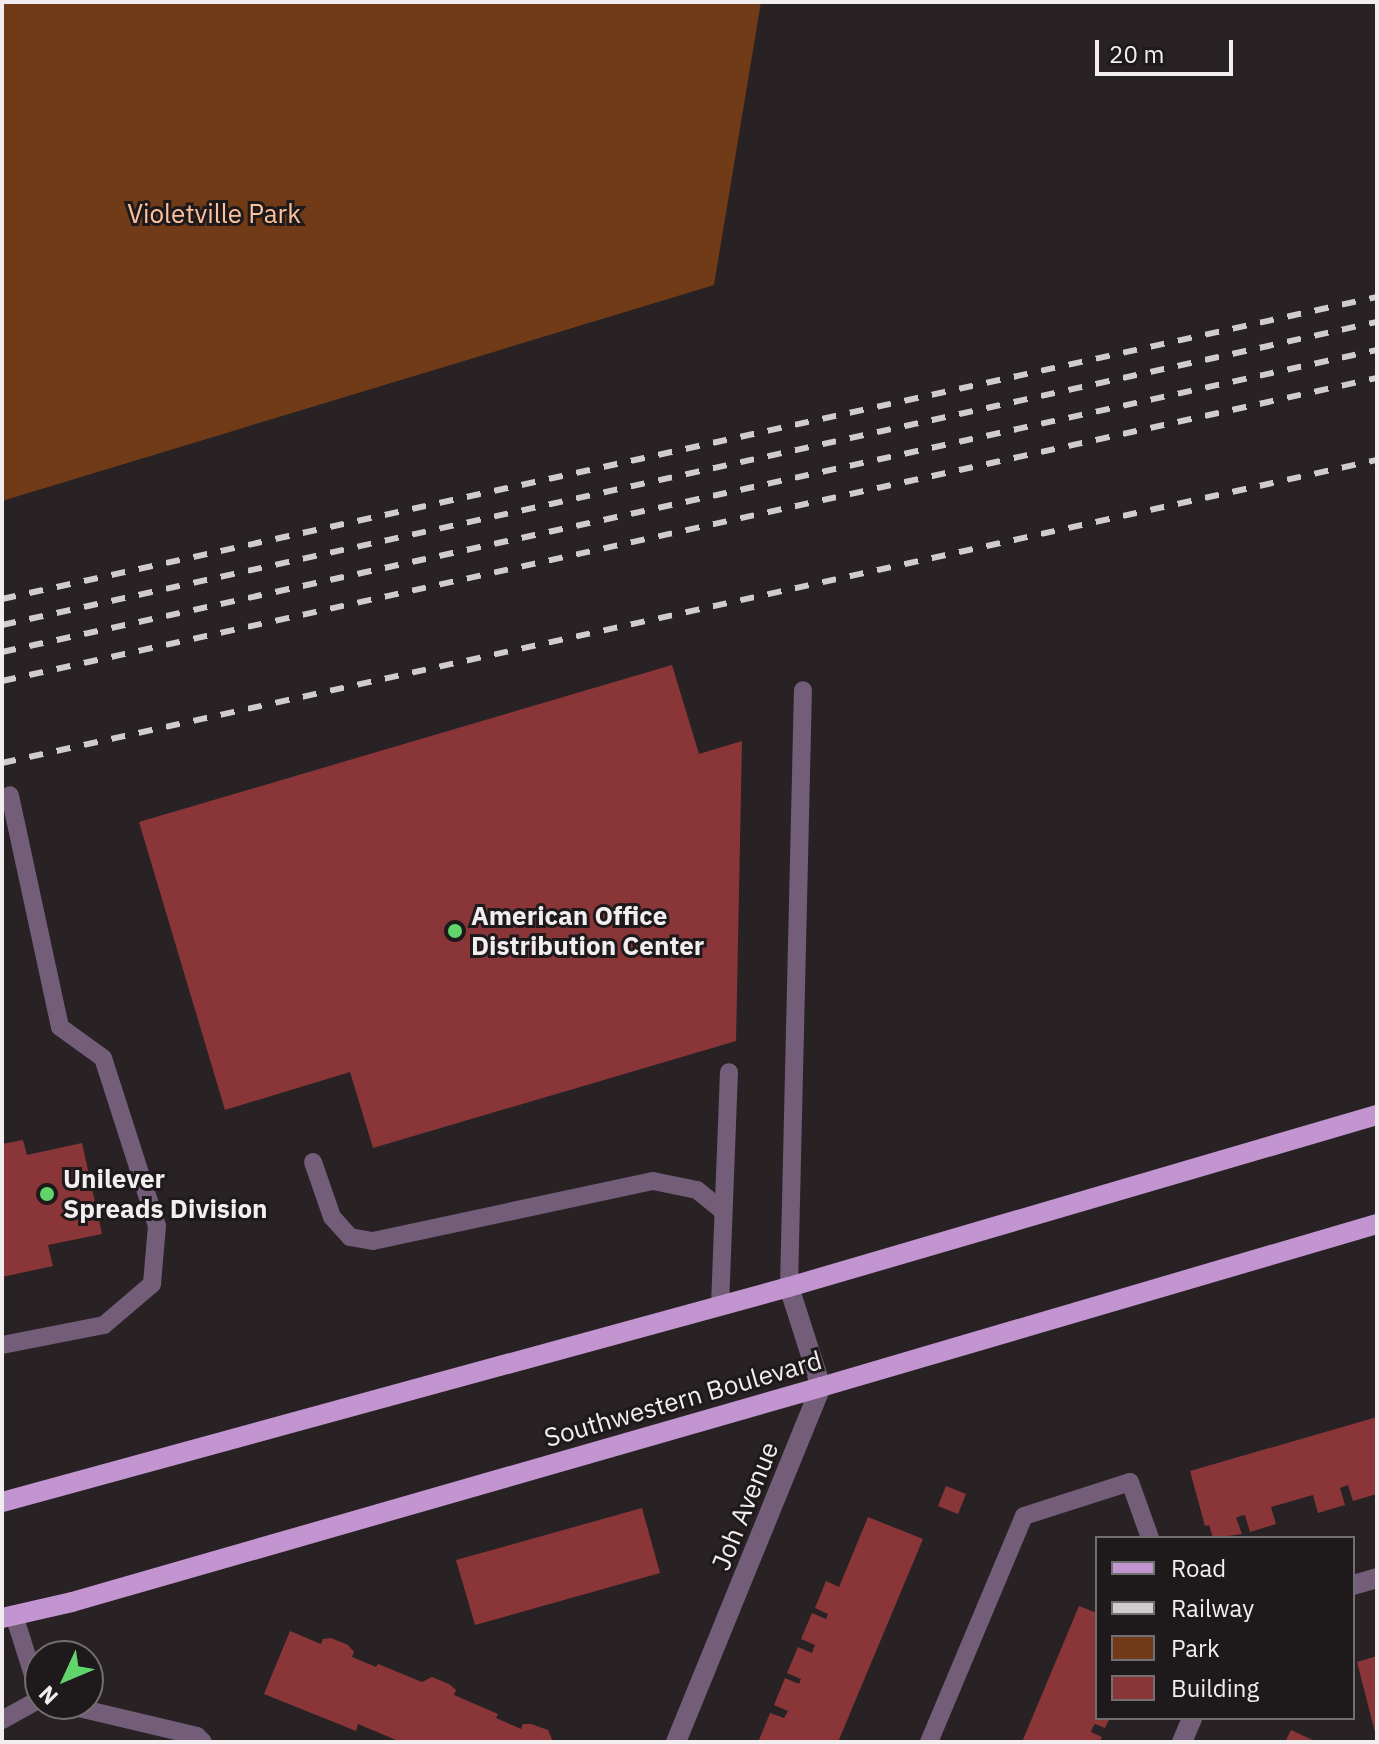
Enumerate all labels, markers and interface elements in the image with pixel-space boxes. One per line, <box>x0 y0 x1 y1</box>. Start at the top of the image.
scale bar <box>1099 24 1237 74</box>
text: 20 m <box>1109 38 1164 70</box>
park label: Violetville Park <box>127 198 301 230</box>
place label: American Office Distribution Center <box>471 900 704 962</box>
marker: American Office Distribution Center <box>446 922 464 940</box>
place label: Unilever Spreads Division <box>63 1163 268 1224</box>
marker: Unilever Spreads Division <box>38 1185 56 1203</box>
street label: Southwestern Boulevard <box>541 1344 825 1454</box>
street label: Joh Avenue <box>705 1437 785 1575</box>
legend <box>1095 1536 1355 1720</box>
text: Road <box>1171 1552 1226 1584</box>
text: Railway <box>1171 1592 1254 1624</box>
text: Park <box>1171 1632 1220 1664</box>
north arrow <box>24 1640 104 1720</box>
text: Building <box>1171 1672 1259 1704</box>
text: N <box>32 1680 64 1711</box>

